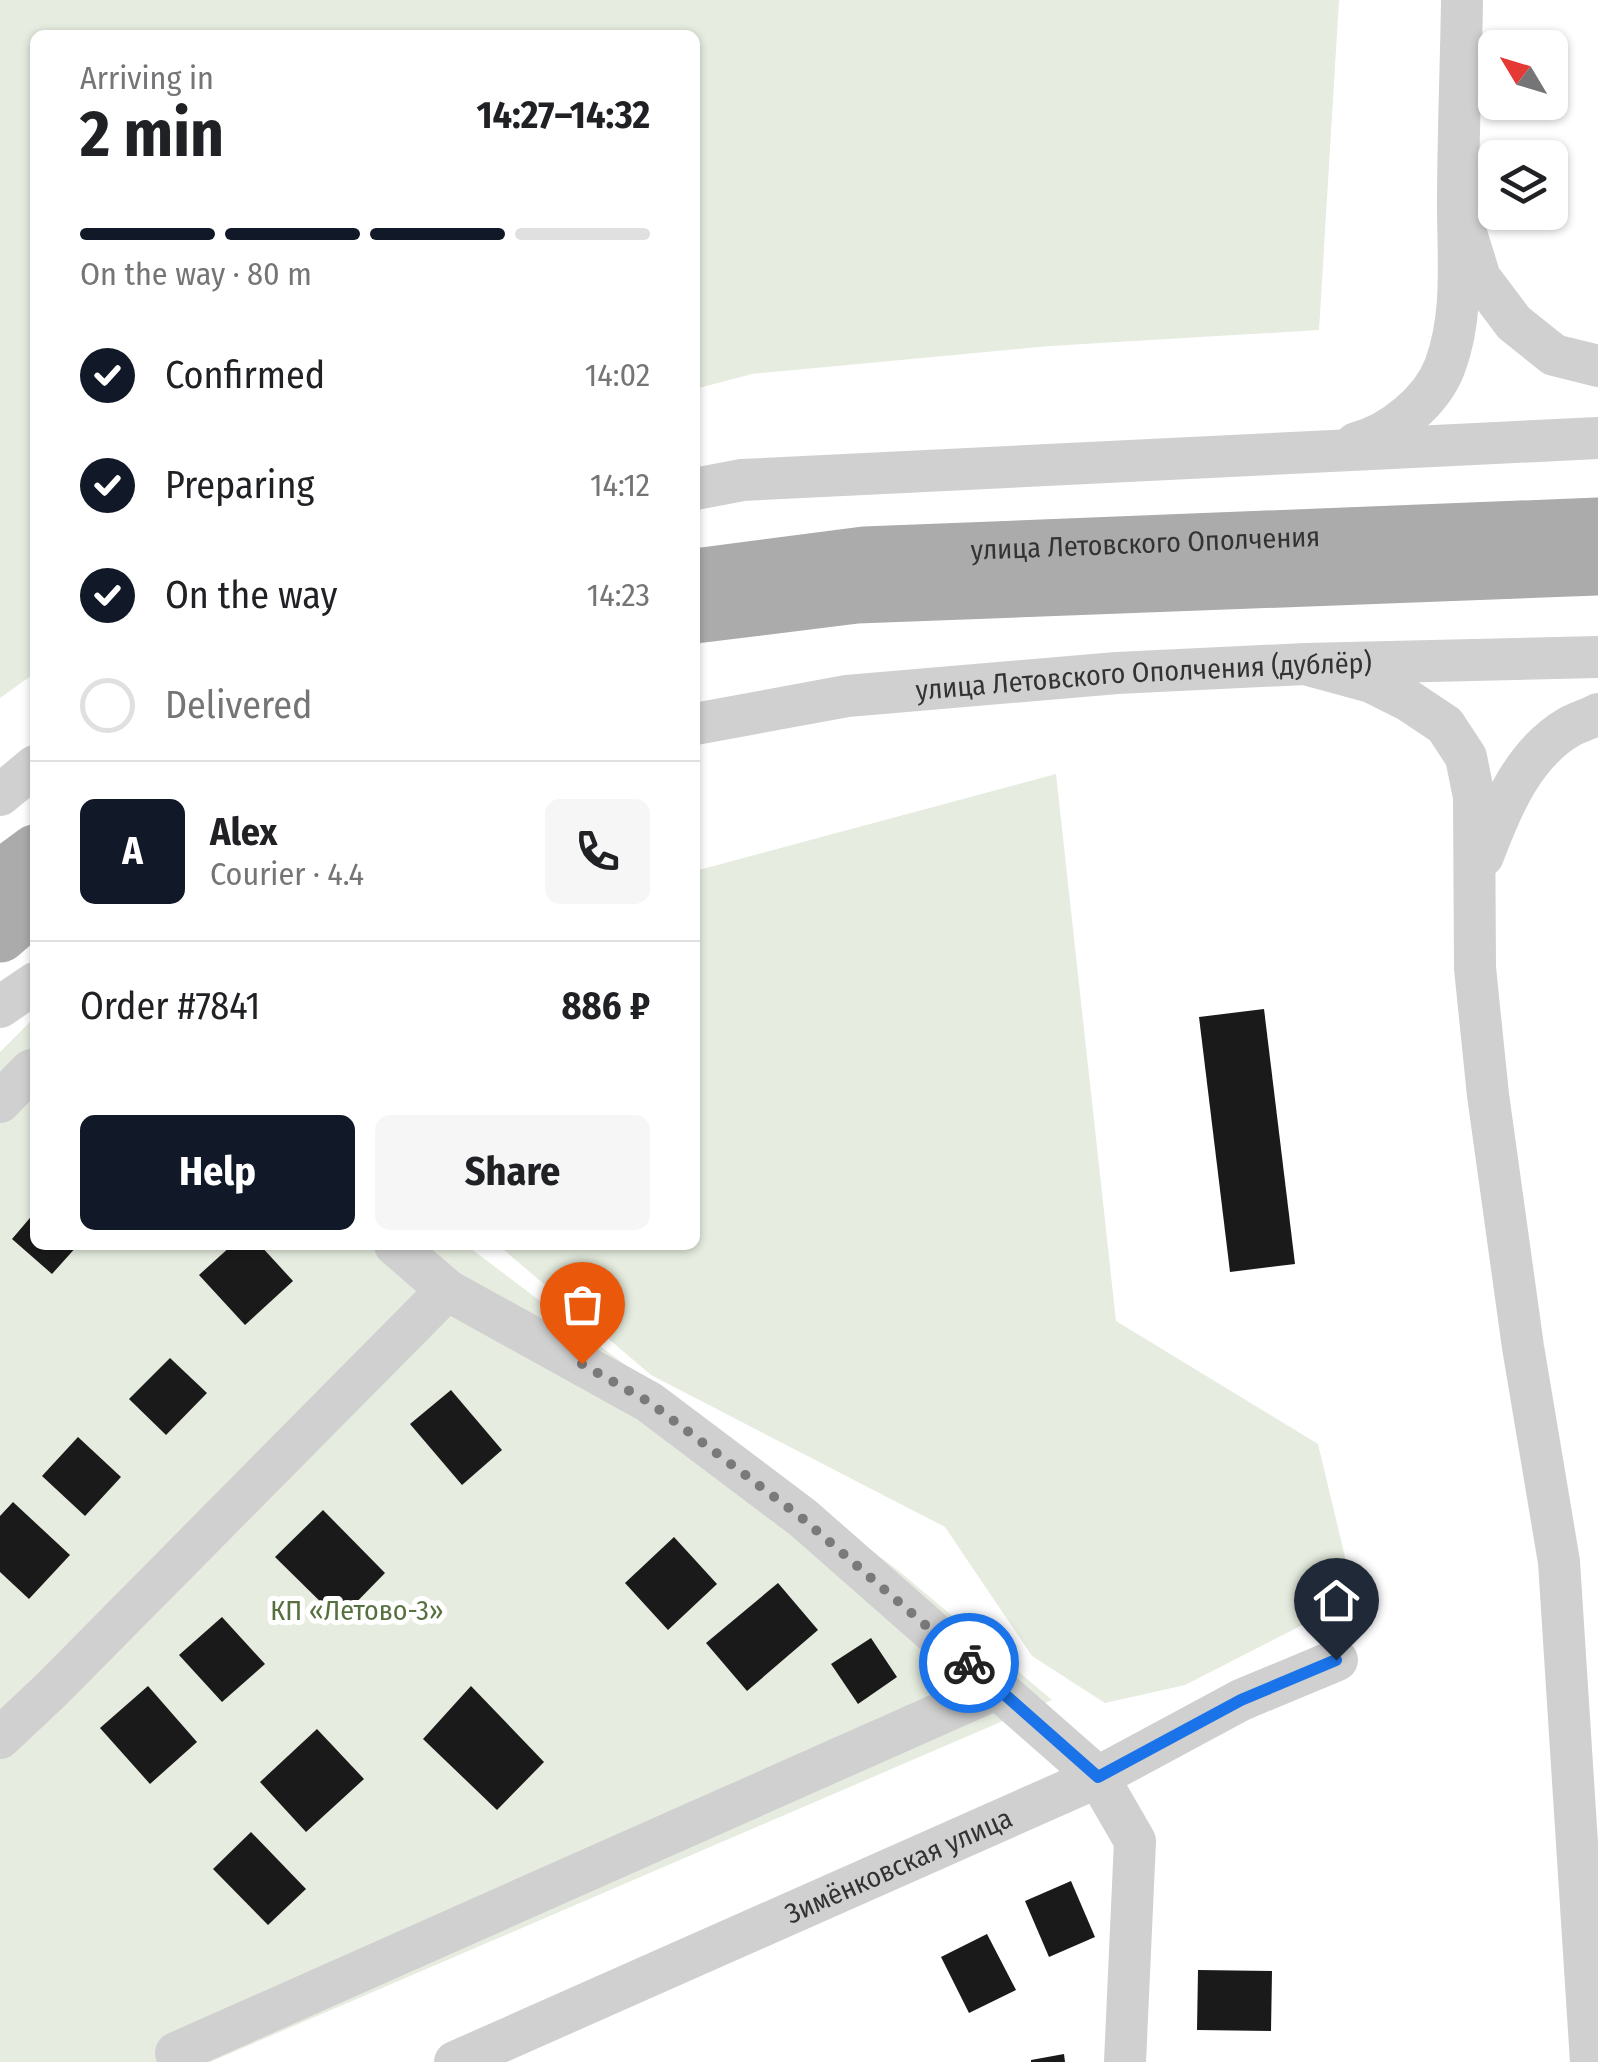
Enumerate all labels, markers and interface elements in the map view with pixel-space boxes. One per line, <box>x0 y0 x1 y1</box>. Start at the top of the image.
north arrow <box>1478 30 1568 120</box>
map controls <box>1478 30 1568 230</box>
text: Arriving in <box>80 59 214 97</box>
text: 14:27–14:32 <box>477 92 650 138</box>
text: 2 min <box>80 95 224 173</box>
button: layers <box>1478 140 1568 230</box>
text: On the way · 80 m <box>80 255 312 293</box>
icon: check <box>80 348 135 403</box>
text: Confirmed <box>165 352 325 398</box>
text: 14:02 <box>585 356 650 394</box>
icon: check <box>80 458 135 513</box>
text: Preparing <box>165 462 314 508</box>
text: 14:12 <box>590 466 650 504</box>
street label: улица Летовского Ополчения <box>970 520 1321 567</box>
icon: check <box>80 568 135 623</box>
text: On the way <box>165 572 337 618</box>
text: 14:23 <box>587 576 650 614</box>
street label: улица Летовского Ополчения (дублёр) <box>914 646 1372 707</box>
text: Delivered <box>165 682 312 728</box>
button: phone <box>545 799 650 904</box>
text: Alex <box>210 809 277 855</box>
text: A <box>122 828 143 874</box>
text: Courier · 4.4 <box>210 855 364 893</box>
text: Order #7841 <box>80 983 260 1029</box>
text: 886 ₽ <box>562 983 650 1029</box>
button: Help <box>80 1115 355 1230</box>
button: Share <box>375 1115 650 1230</box>
pin <box>540 1262 625 1365</box>
icon: bag <box>555 1277 610 1332</box>
pin <box>1294 1558 1379 1661</box>
icon: home <box>1309 1573 1364 1628</box>
park label: КП «Летово-3» <box>270 1594 444 1627</box>
courier <box>919 1613 1019 1713</box>
icon: bike <box>942 1636 997 1691</box>
street label: Зимёнковская улица <box>780 1801 1017 1931</box>

